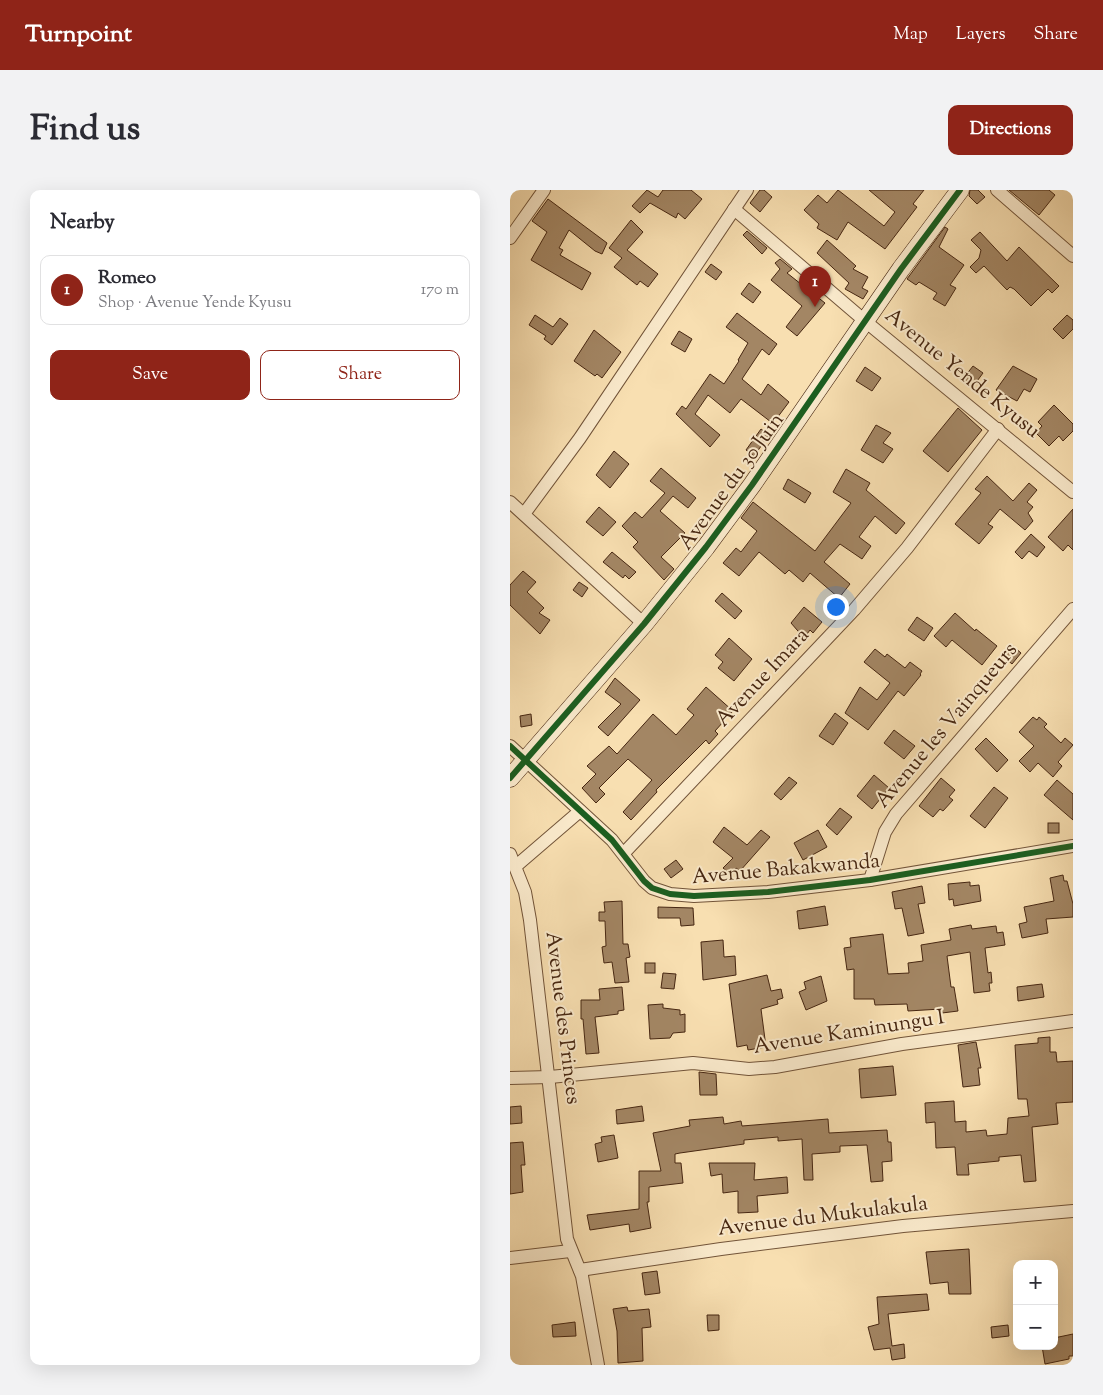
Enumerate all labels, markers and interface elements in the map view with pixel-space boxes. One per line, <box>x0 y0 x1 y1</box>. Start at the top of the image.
text: Turnpoint <box>25 18 132 52</box>
text: Map <box>893 22 928 48</box>
text: Layers <box>956 22 1006 48</box>
text: Share <box>1034 22 1078 48</box>
text: Find us <box>30 105 140 156</box>
button: Directions <box>948 105 1073 155</box>
text: Nearby <box>50 208 115 238</box>
text: Romeo <box>98 265 156 292</box>
pin: 1 <box>799 266 831 307</box>
text: 1 <box>64 279 70 302</box>
text: 170 m <box>421 279 459 302</box>
text: Shop · Avenue Yende Kyusu <box>98 292 292 315</box>
street label: Avenue Yende Kyusu <box>878 302 1046 446</box>
button: Save <box>50 350 250 400</box>
button: Share <box>260 350 460 400</box>
street label: Avenue du 30 Juin <box>672 407 792 557</box>
your location <box>823 594 849 620</box>
street label: Avenue Imara <box>709 622 817 734</box>
street label: Avenue les Vainqueurs <box>869 637 1025 815</box>
street label: Avenue Bakakwanda <box>691 847 882 893</box>
street label: Avenue des Princes <box>537 930 587 1106</box>
street label: Avenue Kaminungu I <box>751 1003 947 1063</box>
street label: Avenue du Mukulakula <box>716 1189 930 1245</box>
map controls <box>1013 1260 1058 1350</box>
button: + <box>1013 1260 1058 1305</box>
button: − <box>1013 1305 1058 1350</box>

